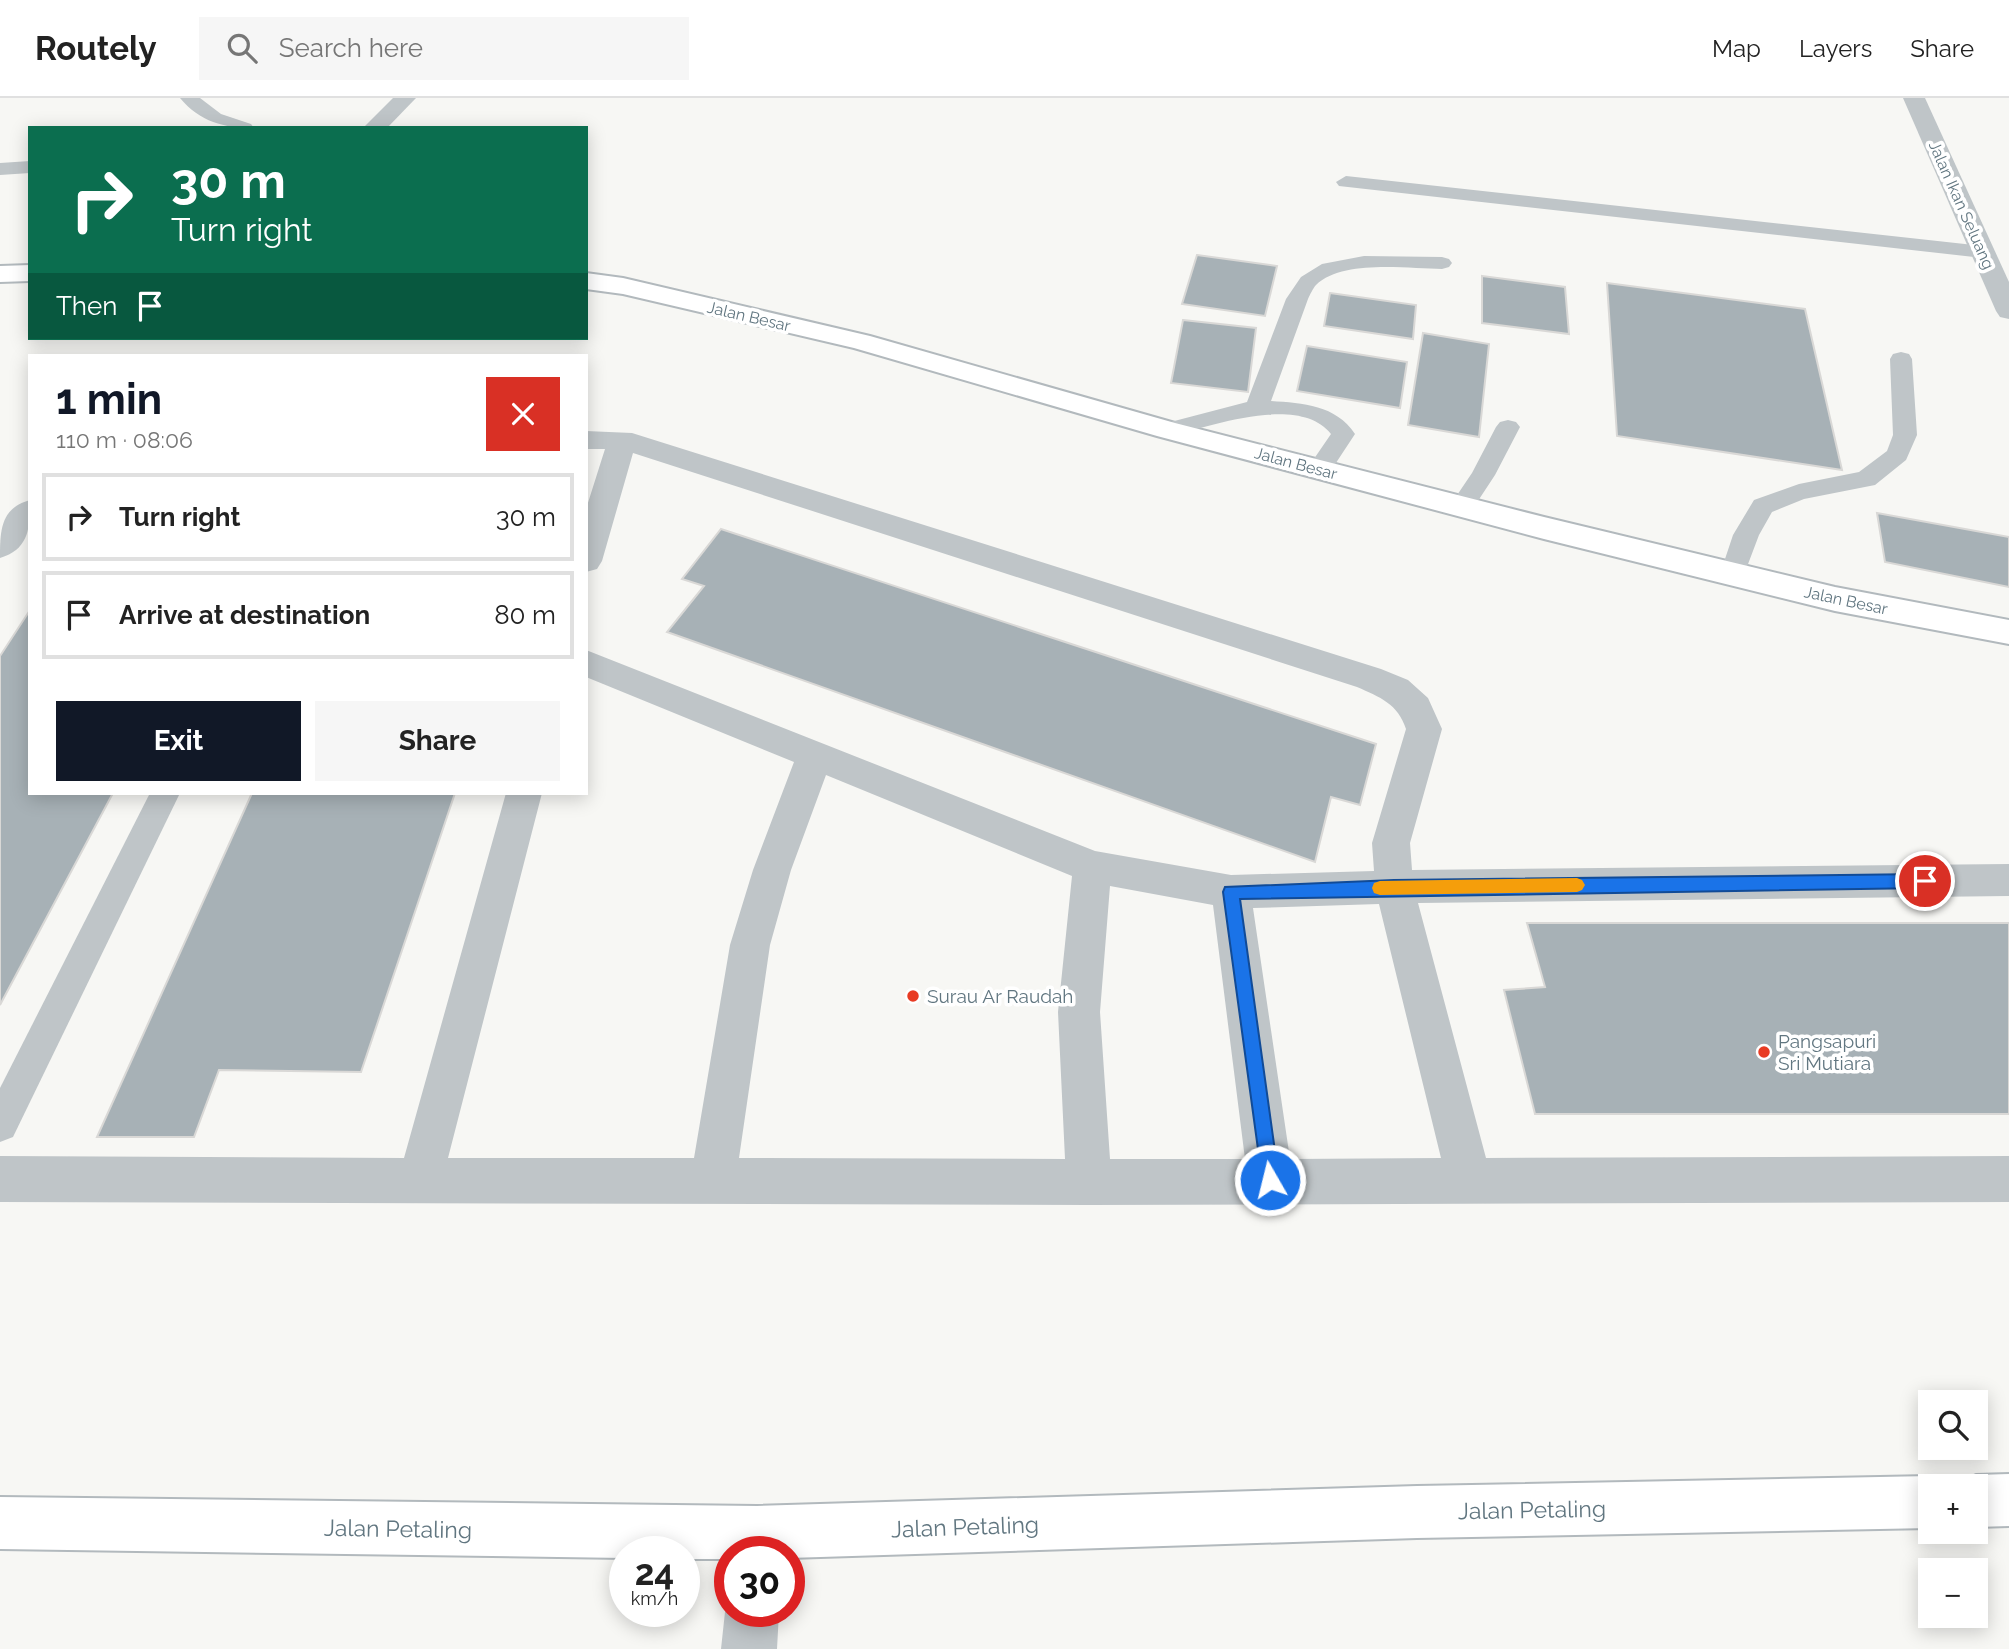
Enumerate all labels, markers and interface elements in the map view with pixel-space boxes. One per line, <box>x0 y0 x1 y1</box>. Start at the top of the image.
search box <box>199 17 689 80</box>
text: Routely <box>35 29 157 68</box>
icon: search <box>223 29 261 67</box>
text: Search here <box>279 33 423 63</box>
text: Map <box>1712 34 1761 63</box>
text: Layers <box>1799 34 1872 63</box>
text: Share <box>1910 34 1974 63</box>
street label: Jalan Ikan Seluang <box>1925 138 1998 272</box>
text: 30 m <box>171 152 286 209</box>
icon: right <box>56 154 147 245</box>
text: Turn right <box>171 211 312 248</box>
icon: arrive <box>131 287 169 325</box>
text: Then <box>56 291 117 321</box>
street label: Jalan Besar <box>705 298 793 335</box>
text: 1 min <box>56 375 162 424</box>
button: close <box>486 377 560 451</box>
text: 110 m · 08:06 <box>56 426 193 453</box>
street label: Jalan Besar <box>1252 443 1340 484</box>
icon: right <box>60 498 98 536</box>
text: Turn right <box>119 502 240 532</box>
text: 30 m <box>496 502 556 532</box>
street label: Jalan Besar <box>1802 582 1890 619</box>
icon: arrive <box>60 596 98 634</box>
text: Arrive at destination <box>119 600 370 630</box>
text: 80 m <box>494 600 556 630</box>
button: Exit <box>56 701 301 781</box>
button: Share <box>315 701 560 781</box>
pin <box>1895 851 1955 911</box>
icon: arrive <box>1906 862 1944 900</box>
place label: Surau Ar Raudah <box>927 985 1073 1007</box>
marker: Surau Ar Raudah <box>905 988 921 1004</box>
place label: Pangsapuri Sri Mutiara <box>1778 1030 1876 1074</box>
marker: Pangsapuri Sri Mutiara <box>1756 1044 1772 1060</box>
position arrow <box>1233 1143 1307 1217</box>
map controls <box>1918 1390 1988 1628</box>
button: search <box>1918 1390 1988 1460</box>
button: + <box>1918 1474 1988 1544</box>
street label: Jalan Petaling <box>1458 1495 1606 1524</box>
street label: Jalan Petaling <box>891 1510 1039 1543</box>
street label: Jalan Petaling <box>324 1514 472 1543</box>
speed limit sign: 30 <box>714 1536 805 1627</box>
text: 24 <box>635 1552 674 1593</box>
button: − <box>1918 1558 1988 1628</box>
text: km/h <box>631 1588 678 1609</box>

